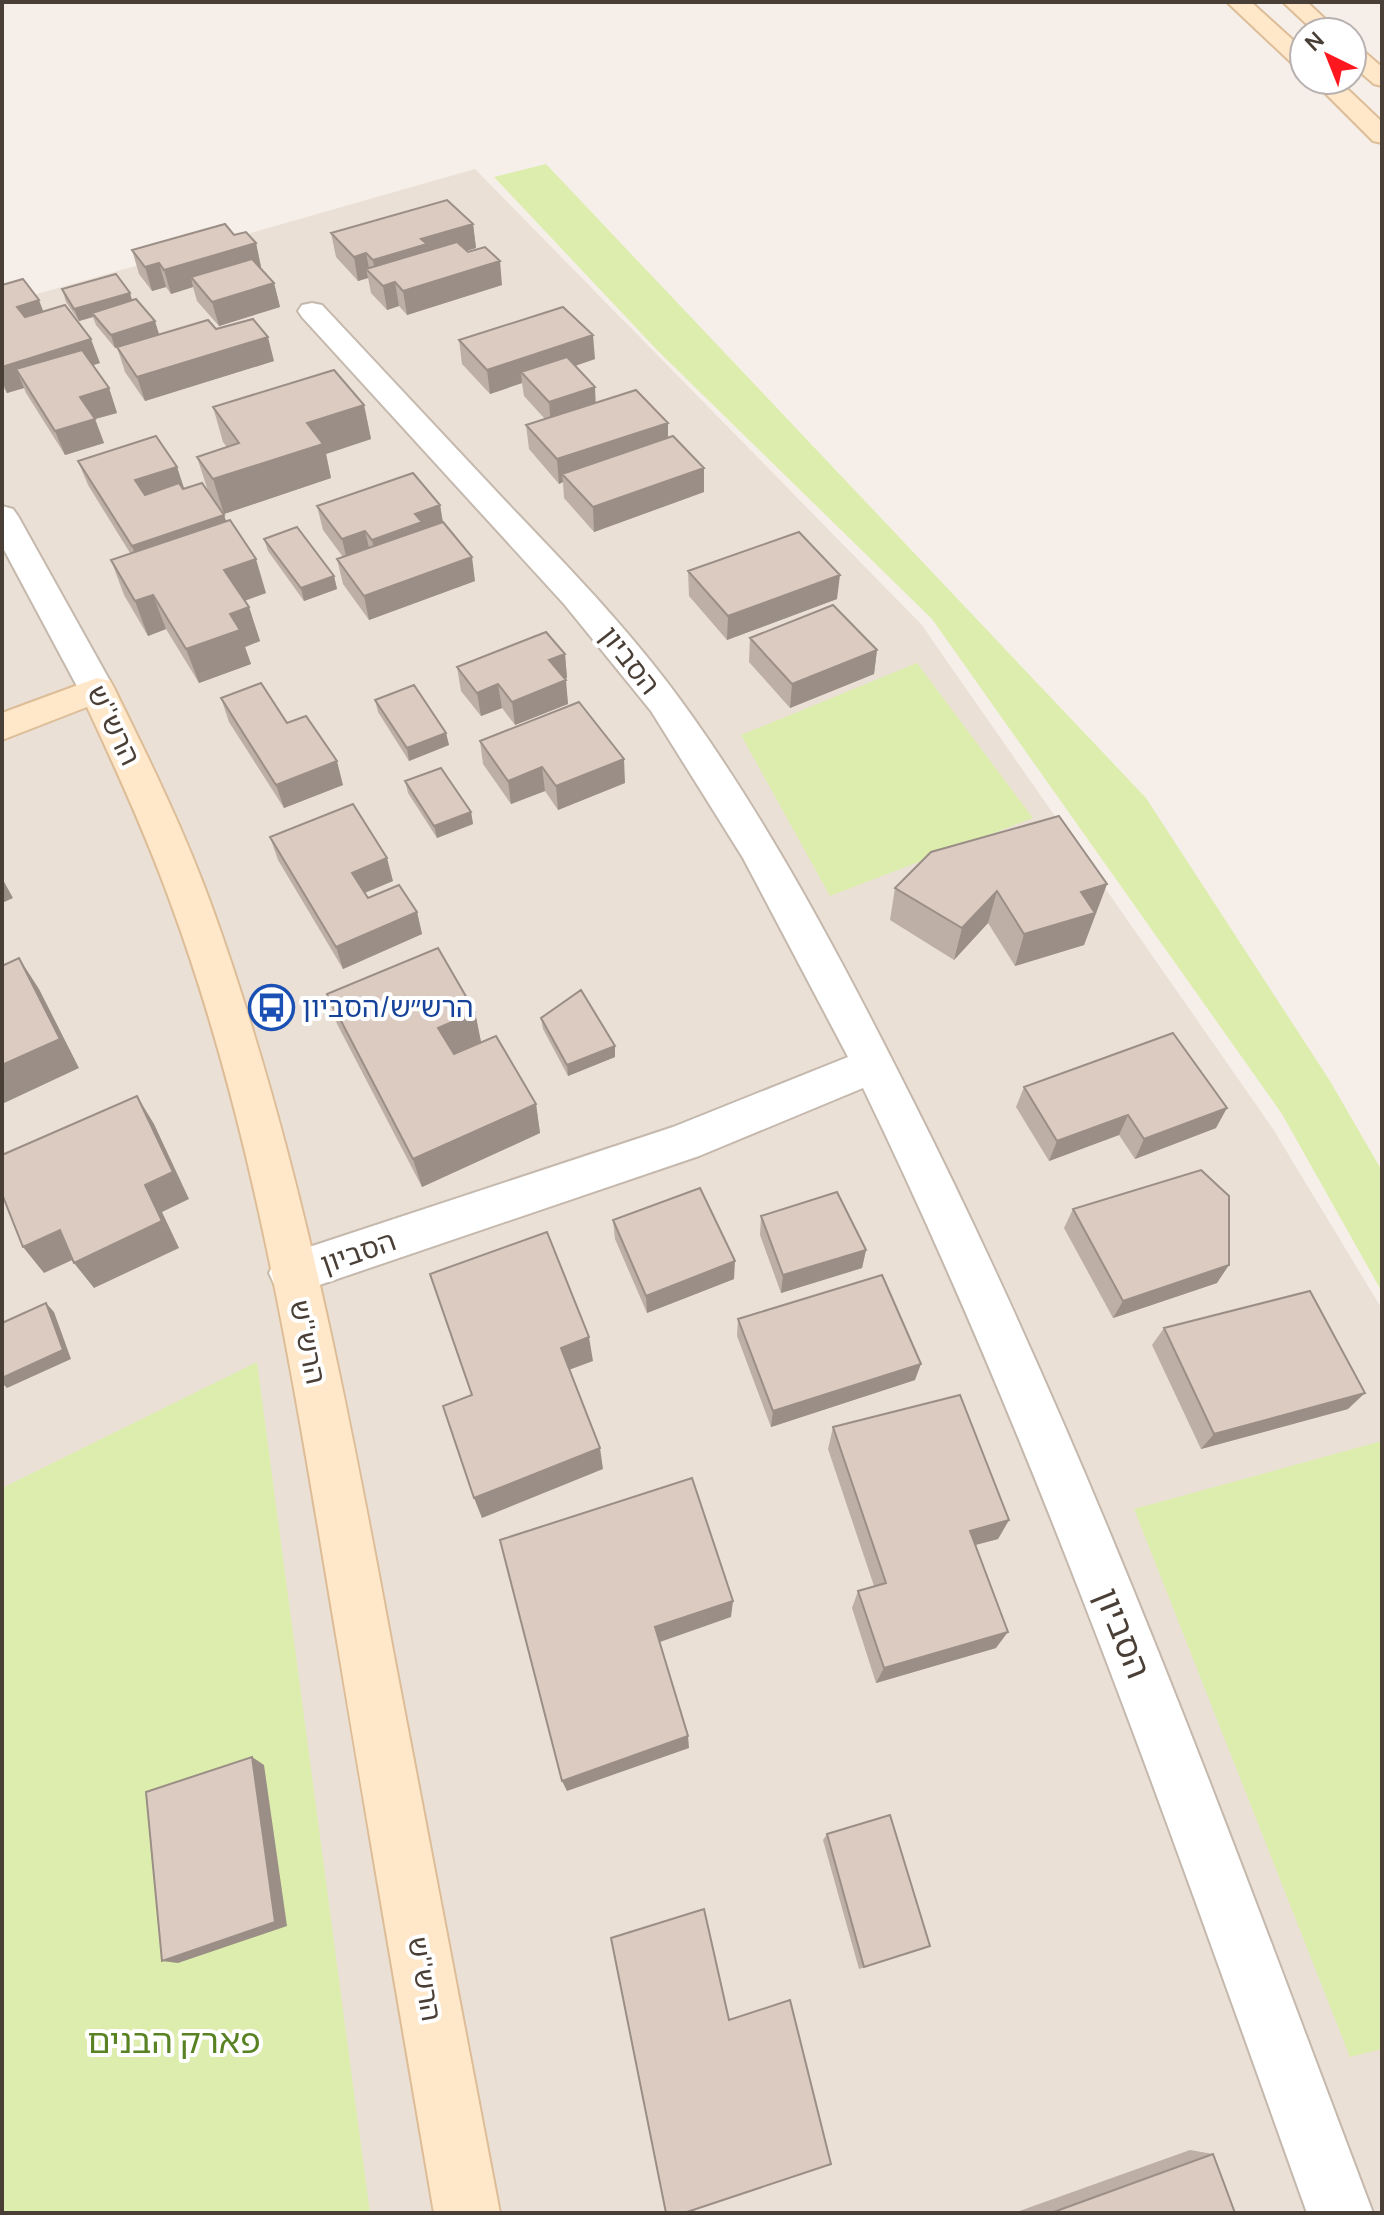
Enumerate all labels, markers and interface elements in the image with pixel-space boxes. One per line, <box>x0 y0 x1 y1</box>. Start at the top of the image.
north arrow <box>1288 16 1368 96</box>
text: N <box>1298 25 1330 58</box>
street label: הסביון <box>592 617 670 702</box>
street label: הרש''ש <box>79 678 151 771</box>
bus stop icon: הרש״ש/הסביון <box>247 983 295 1031</box>
place label: הרש״ש/הסביון <box>302 987 474 1025</box>
street label: הסביון <box>315 1220 400 1282</box>
street label: הרש''ש <box>282 1296 336 1387</box>
street label: הסביון <box>1085 1580 1163 1685</box>
street label: הרש''ש <box>400 1934 452 2024</box>
park label: פארק הבנים <box>87 2017 261 2063</box>

